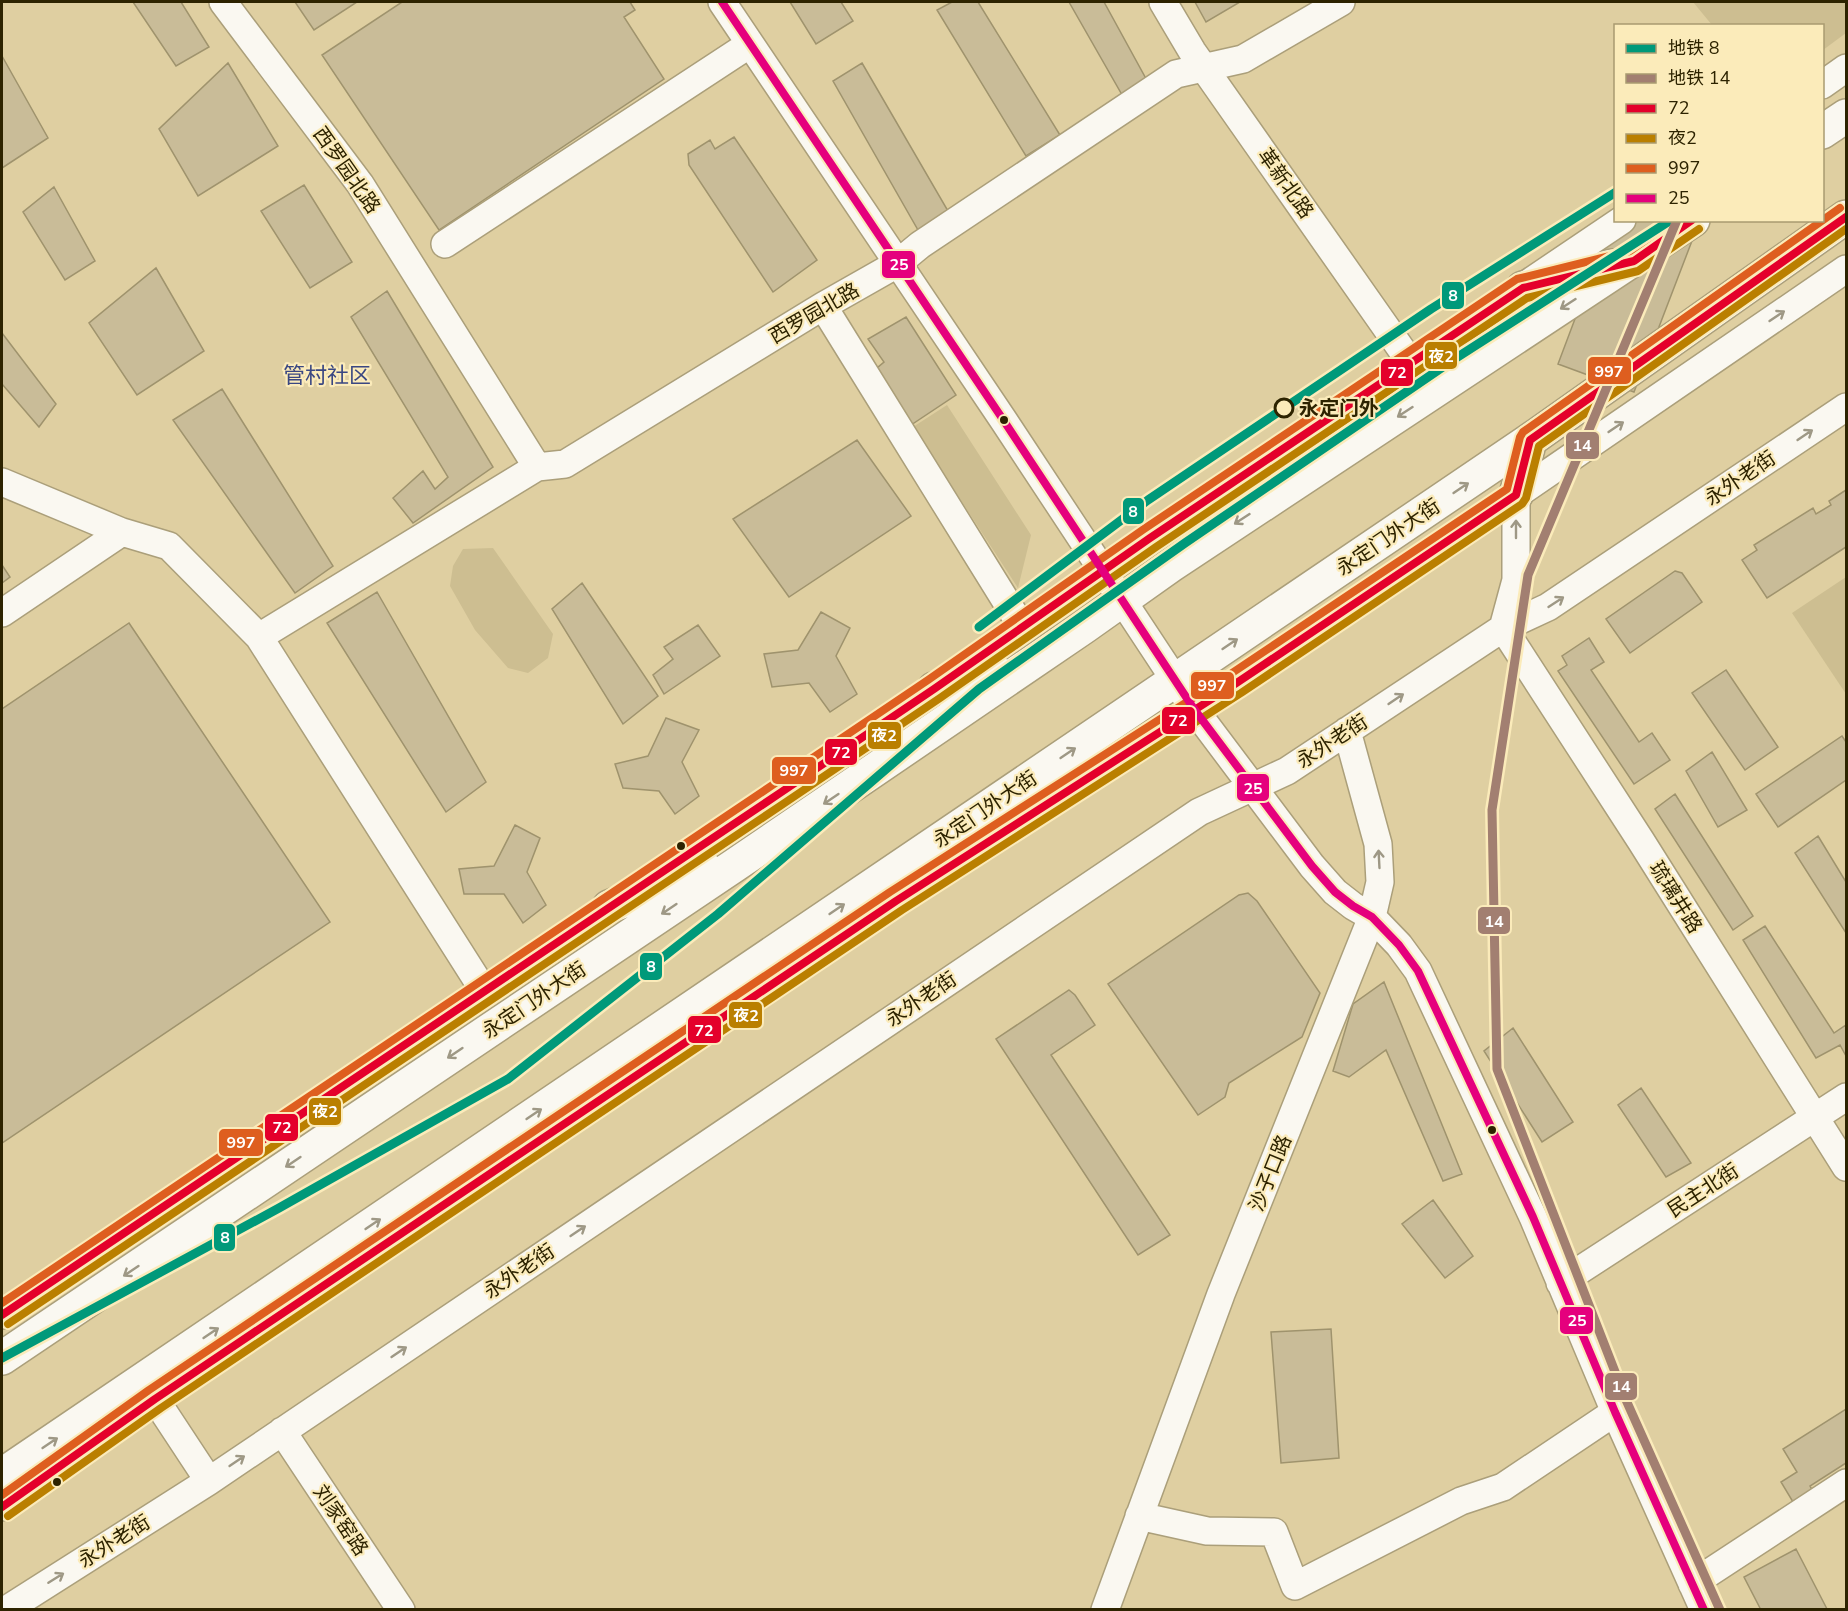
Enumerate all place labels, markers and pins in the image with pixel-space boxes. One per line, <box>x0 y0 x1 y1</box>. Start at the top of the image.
place label: 永定门外 <box>1299 395 1379 422</box>
marker: 永定门外 <box>1274 398 1294 418</box>
unlabelled marker <box>998 414 1010 426</box>
unlabelled marker <box>675 840 687 852</box>
unlabelled marker <box>1486 1124 1498 1136</box>
unlabelled marker <box>51 1476 63 1488</box>

